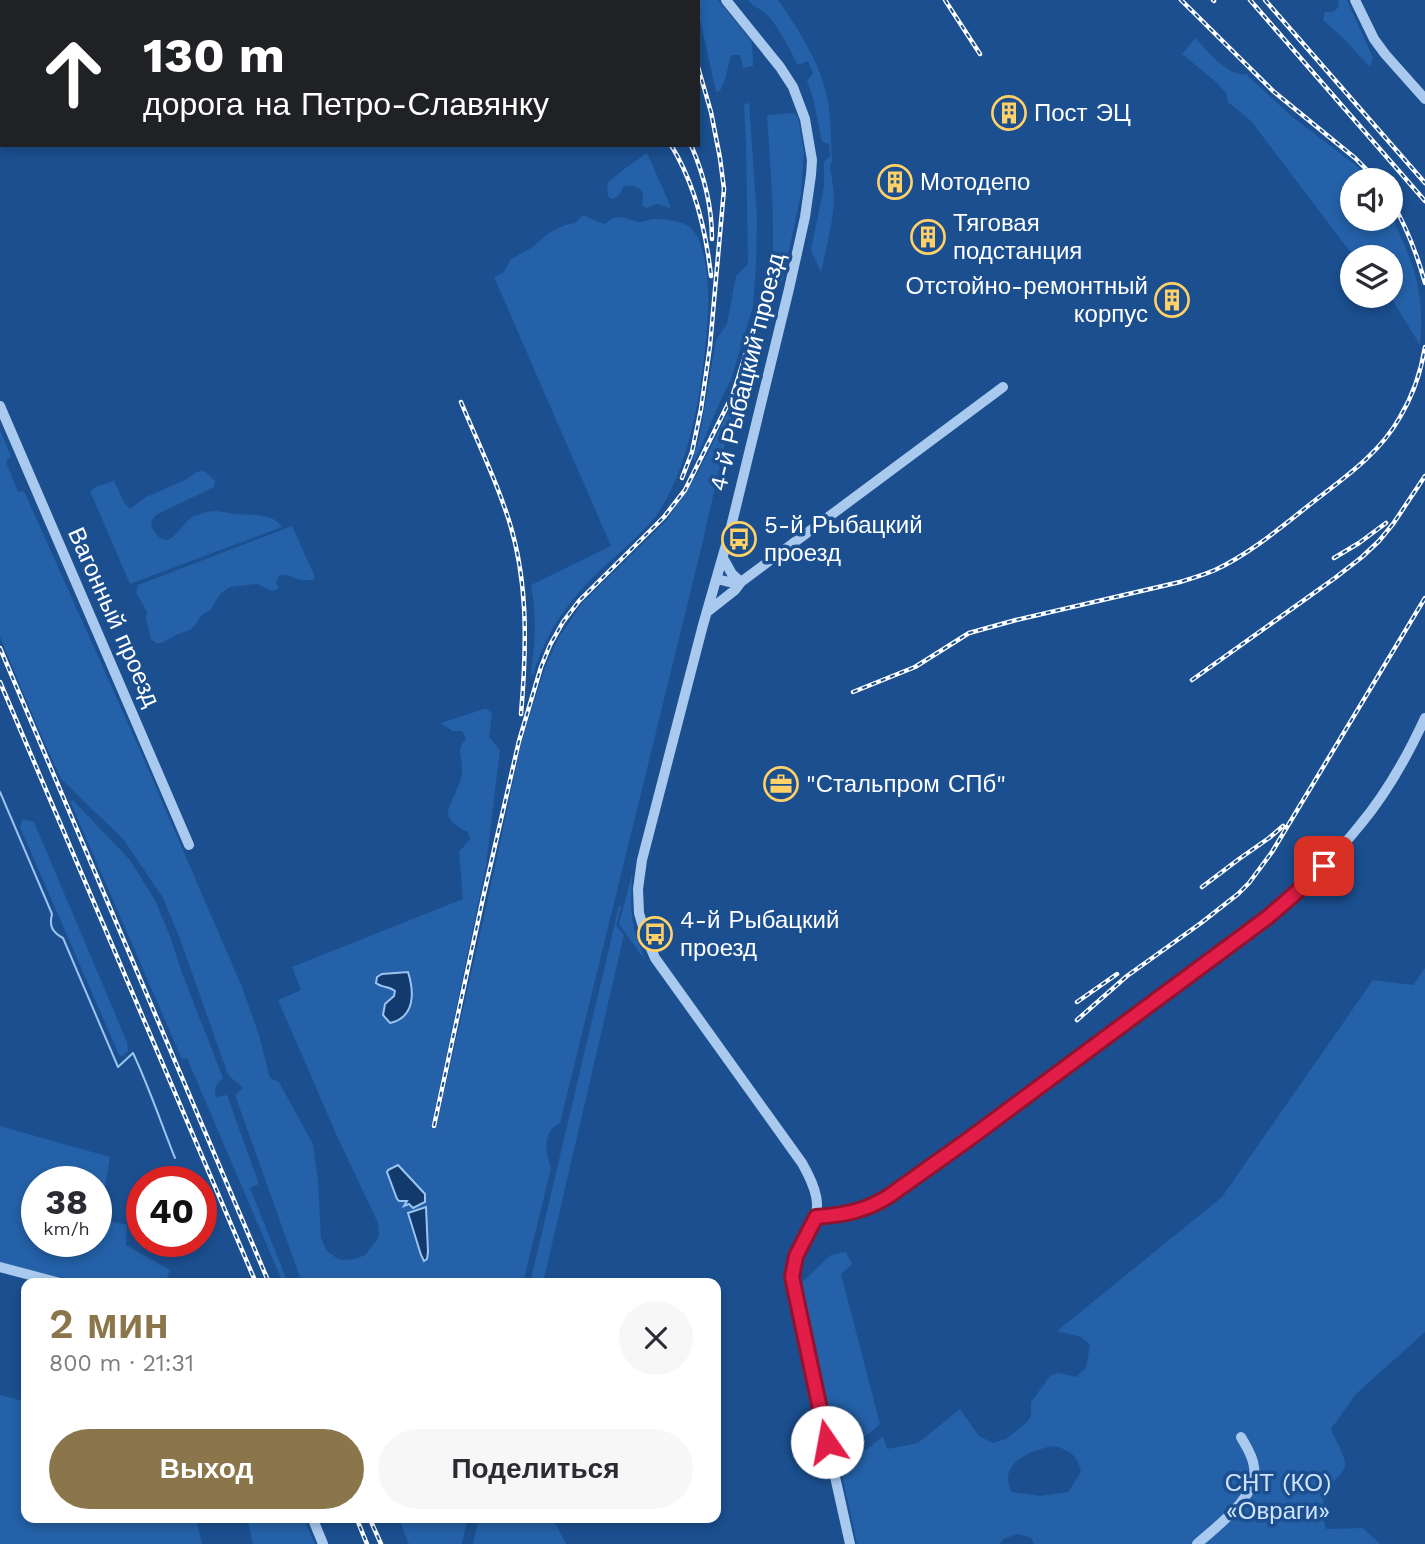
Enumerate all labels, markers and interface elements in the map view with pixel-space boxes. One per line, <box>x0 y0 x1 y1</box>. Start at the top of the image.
text: 130 m <box>143 26 285 84</box>
icon: ahead <box>28 28 119 119</box>
text: дорога на Петро-Славянку <box>143 85 549 123</box>
building icon: Пост ЭЦ <box>990 94 1028 132</box>
place label: Пост ЭЦ <box>1034 99 1131 127</box>
building icon: Мотодепо <box>876 163 914 201</box>
place label: Мотодепо <box>920 168 1030 196</box>
map controls <box>1340 168 1403 308</box>
button: sound <box>1340 168 1403 231</box>
place label: Тяговая подстанция <box>953 209 1082 265</box>
building icon: Тяговая подстанция <box>909 218 947 256</box>
button: layers <box>1340 245 1403 308</box>
street label: 4-й Рыбацкий проезд <box>704 250 790 494</box>
place label: Отстойно-ремонтный корпус <box>906 272 1148 328</box>
building icon: Отстойно-ремонтный корпус <box>1153 281 1191 319</box>
place label: 5-й Рыбацкий проезд <box>764 511 923 567</box>
bus stop icon: 5-й Рыбацкий проезд <box>720 520 758 558</box>
street label: Вагонный проезд <box>62 523 166 711</box>
office icon: "Стальпром СПб" <box>762 765 800 803</box>
place label: "Стальпром СПб" <box>806 770 1006 798</box>
pin <box>1294 836 1354 896</box>
icon: arrive <box>1305 847 1343 885</box>
place label: 4-й Рыбацкий проезд <box>680 906 839 962</box>
bus stop icon: 4-й Рыбацкий проезд <box>636 915 674 953</box>
speed limit sign: 40 <box>126 1166 217 1257</box>
text: 38 <box>45 1181 88 1223</box>
text: km/h <box>43 1218 90 1239</box>
text: 2 мин <box>49 1299 169 1348</box>
button: close <box>619 1301 693 1375</box>
text: 800 m · 21:31 <box>49 1350 194 1377</box>
position arrow <box>790 1405 864 1479</box>
button: Выход <box>49 1429 364 1509</box>
button: Поделиться <box>378 1429 693 1509</box>
park label: СНТ (КО) «Овраги» <box>1225 1469 1331 1525</box>

